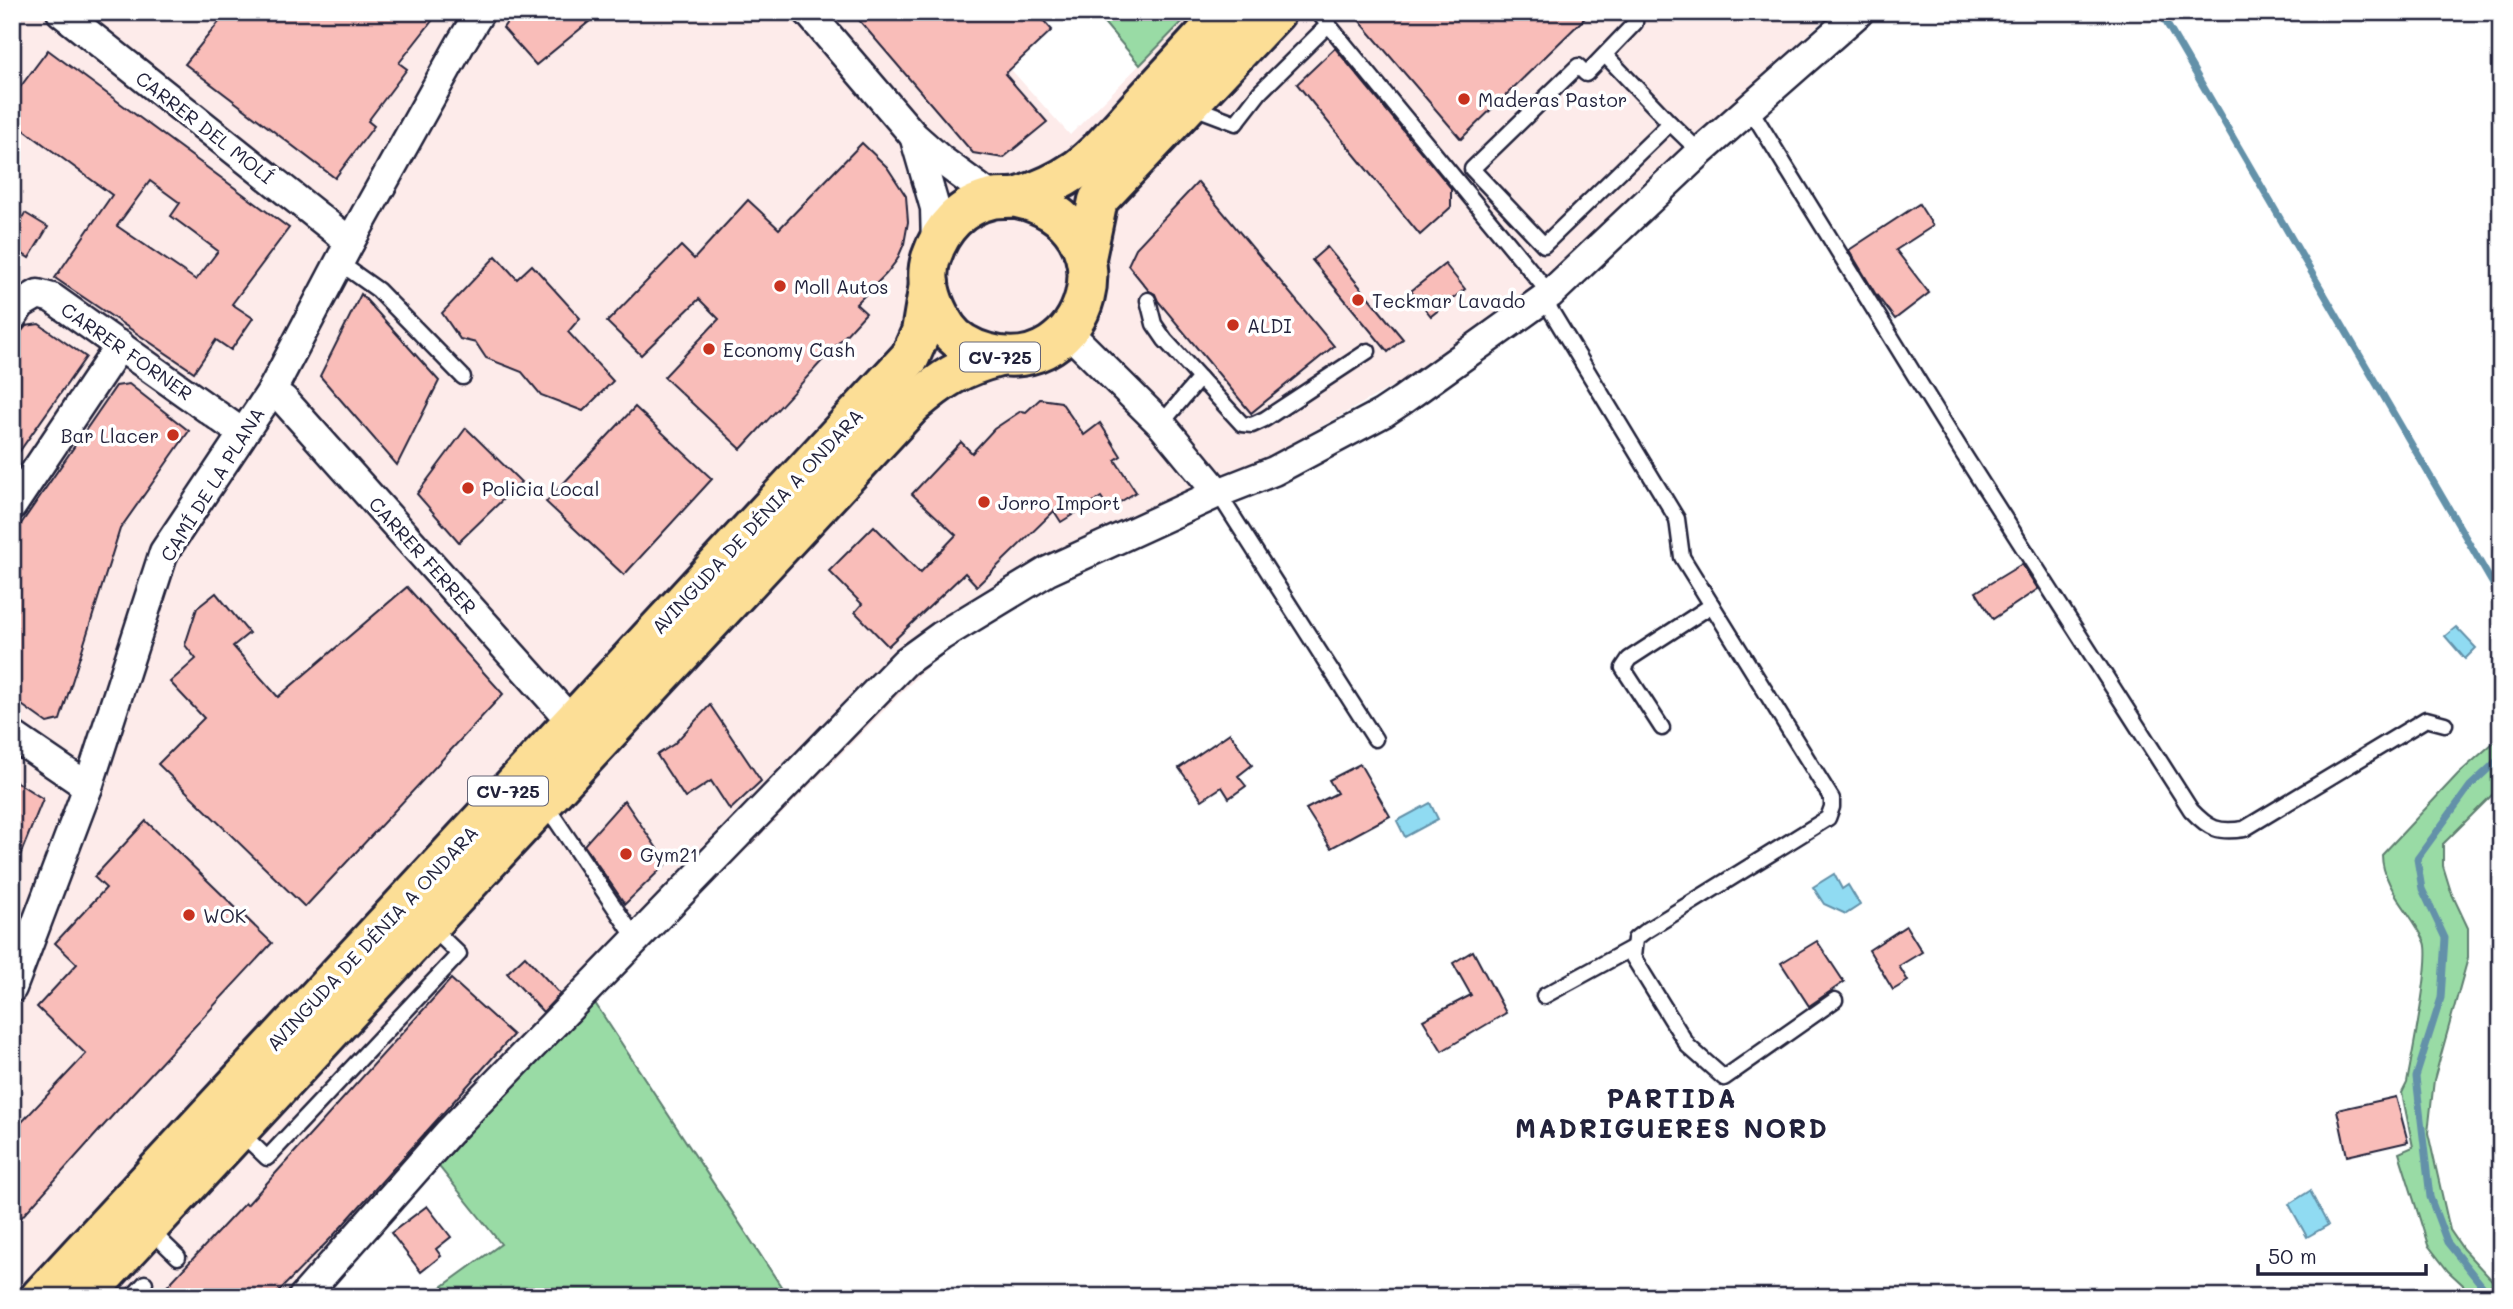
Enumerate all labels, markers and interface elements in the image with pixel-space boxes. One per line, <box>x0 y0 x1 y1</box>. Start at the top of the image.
street label: CARRER DEL MOLÍ <box>131 65 279 189</box>
place label: Maderas Pastor <box>1478 87 1627 112</box>
marker: Maderas Pastor <box>1456 91 1472 107</box>
place label: Moll Autos <box>794 274 888 299</box>
marker: Moll Autos <box>772 278 788 294</box>
place label: Teckmar Lavado <box>1372 288 1525 313</box>
marker: Teckmar Lavado <box>1350 292 1366 308</box>
street label: CARRER FORNER <box>56 296 198 406</box>
place label: ALDI <box>1247 313 1292 338</box>
marker: ALDI <box>1225 317 1241 333</box>
place label: Economy Cash <box>723 337 855 362</box>
marker: Economy Cash <box>701 341 717 357</box>
road number: CV-725 <box>960 342 1040 372</box>
street label: CAMÍ DE LA PLANA <box>154 402 270 566</box>
street label: AVINGUDA DE DÉNIA A ONDARA <box>646 403 868 639</box>
place label: Bar Llacer <box>61 423 159 448</box>
marker: Bar Llacer <box>165 427 181 443</box>
place label: Policia Local <box>482 476 599 501</box>
marker: Policia Local <box>460 480 476 496</box>
place label: Jorro Import <box>998 490 1120 515</box>
street label: CARRER FERRER <box>364 491 482 619</box>
marker: Jorro Import <box>976 494 992 510</box>
road number: CV-725 <box>468 776 548 806</box>
street label: AVINGUDA DE DÉNIA A ONDARA <box>261 820 483 1056</box>
place label: Gym21 <box>640 842 698 867</box>
marker: Gym21 <box>618 846 634 862</box>
place label: WOK <box>203 903 247 928</box>
marker: WOK <box>181 907 197 923</box>
district label: PARTIDA MADRIGUERES NORD <box>1515 1081 1829 1145</box>
scale bar <box>2258 1232 2426 1276</box>
text: 50 m <box>2268 1242 2317 1269</box>

